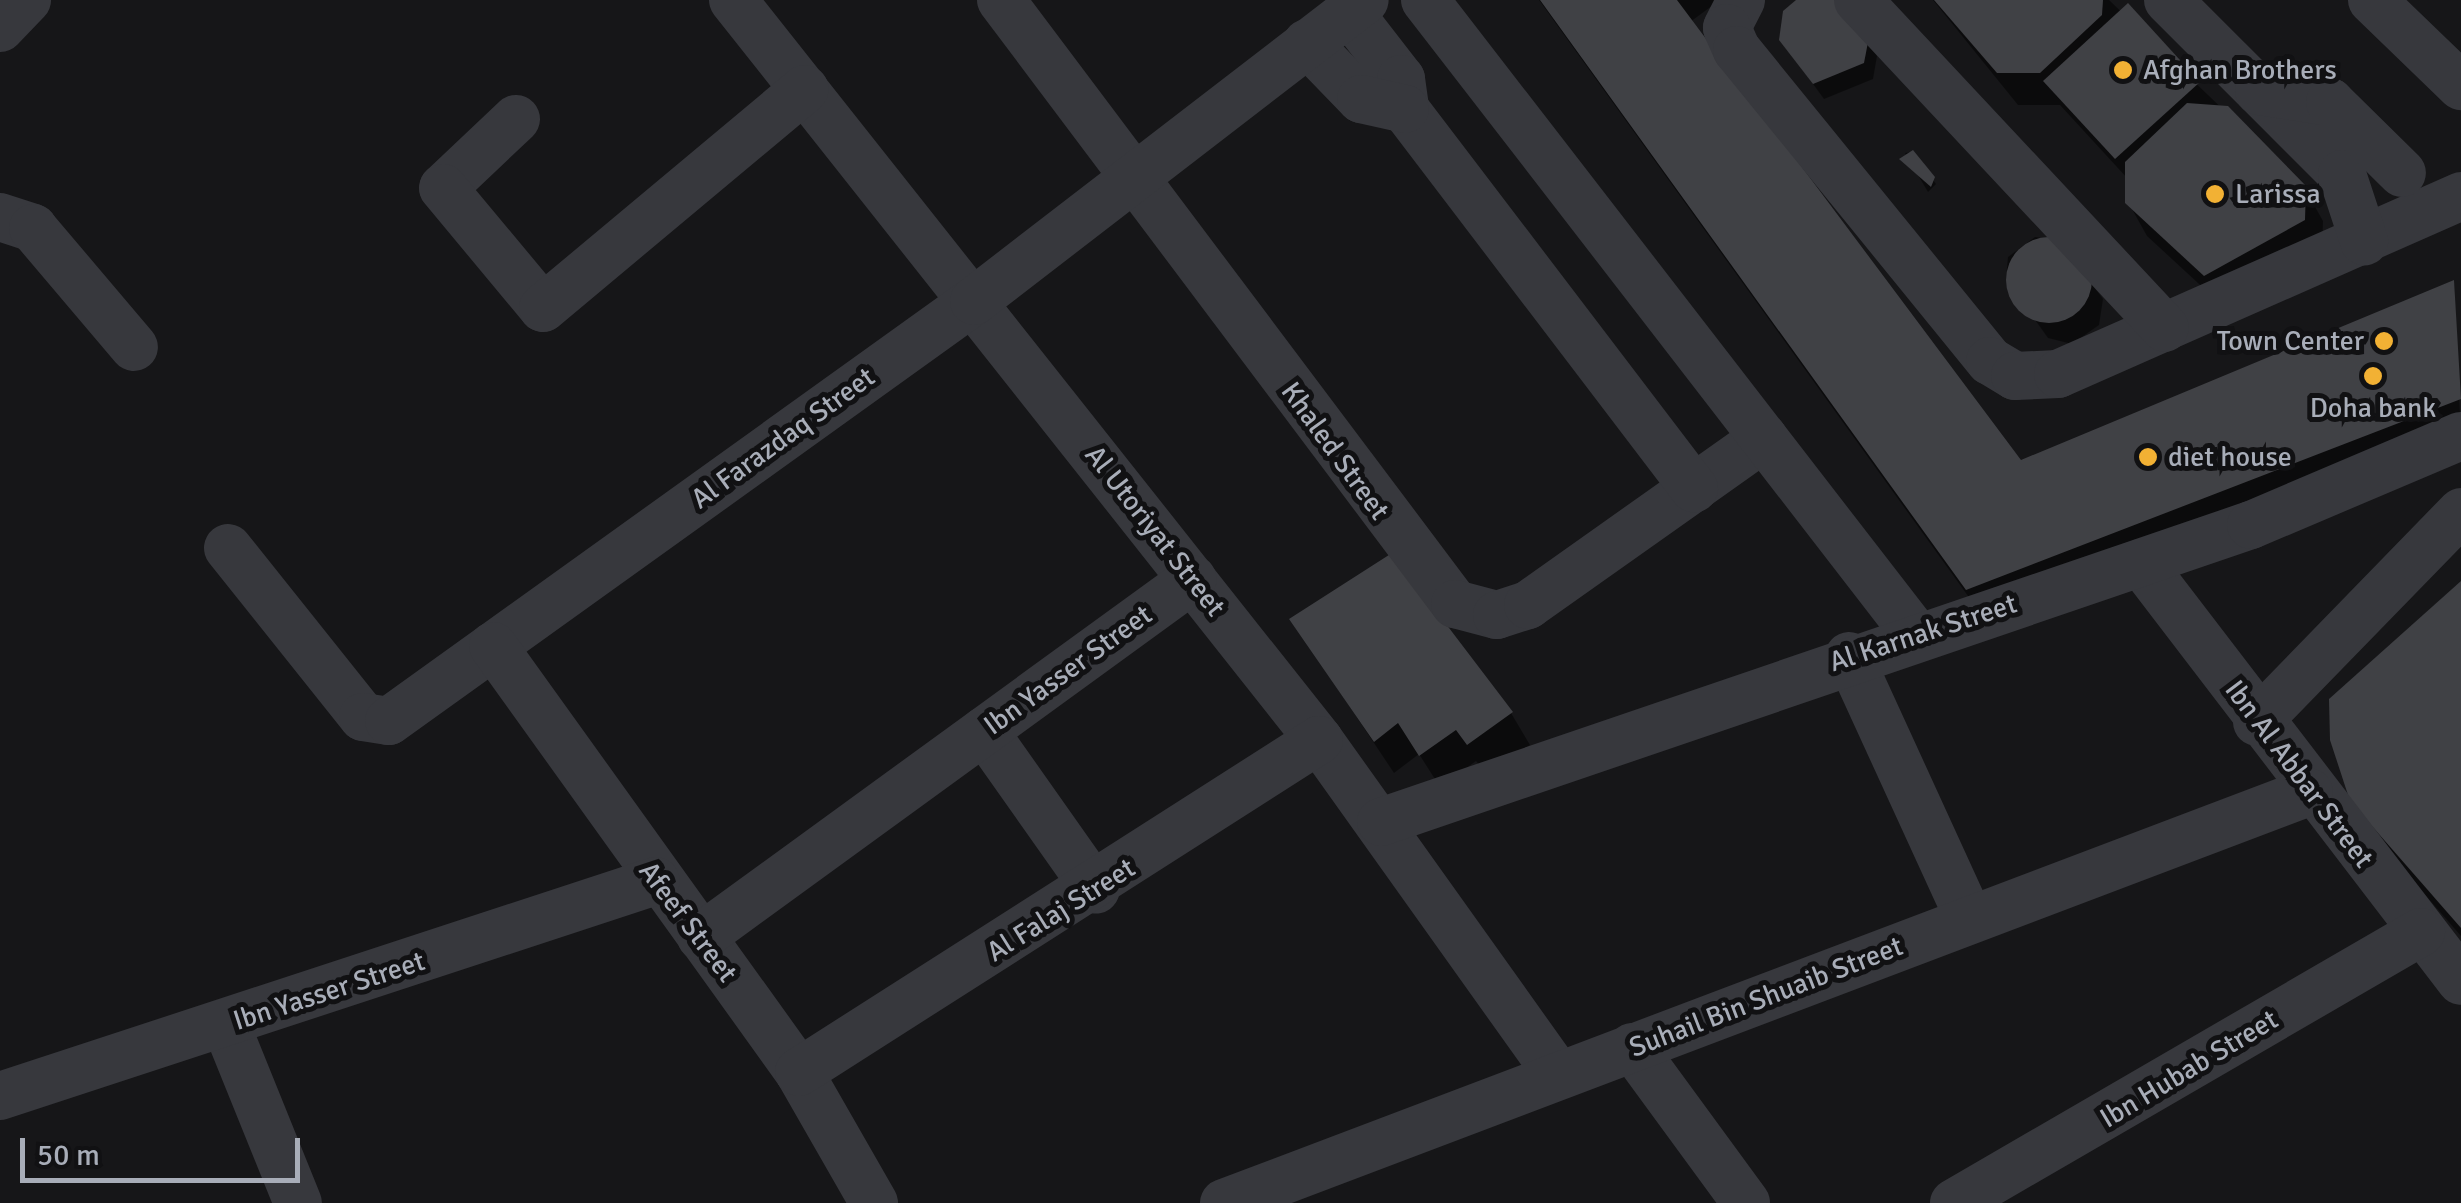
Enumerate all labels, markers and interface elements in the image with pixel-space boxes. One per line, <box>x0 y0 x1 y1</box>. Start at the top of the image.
place label: Afghan Brothers <box>2143 53 2337 87</box>
marker: Afghan Brothers <box>2112 59 2134 81</box>
place label: Larissa <box>2235 177 2321 211</box>
marker: Larissa <box>2204 183 2226 205</box>
place label: Town Center <box>2217 324 2364 358</box>
marker: Town Center <box>2373 330 2395 352</box>
street label: Al Farazdaq Street <box>685 360 881 516</box>
marker: Doha bank <box>2362 365 2384 387</box>
street label: Khaled Street <box>1274 376 1396 526</box>
place label: Doha bank <box>2310 391 2436 425</box>
street label: Al Utoriyat Street <box>1078 439 1232 623</box>
place label: diet house <box>2168 440 2292 474</box>
marker: diet house <box>2137 446 2159 468</box>
street label: Al Karnak Street <box>1825 587 2021 679</box>
street label: Ibn Yasser Street <box>977 598 1159 742</box>
street label: Ibn Al Abbar Street <box>2218 674 2380 874</box>
street label: Al Falaj Street <box>981 851 1141 969</box>
street label: Afeef Street <box>632 855 744 989</box>
street label: Suhail Bin Shuaib Street <box>1625 929 1907 1065</box>
street label: Ibn Yasser Street <box>229 944 429 1038</box>
street label: Ibn Hubab Street <box>2094 1003 2284 1135</box>
scale bar <box>25 1118 305 1180</box>
text: 50 m <box>37 1137 100 1174</box>

